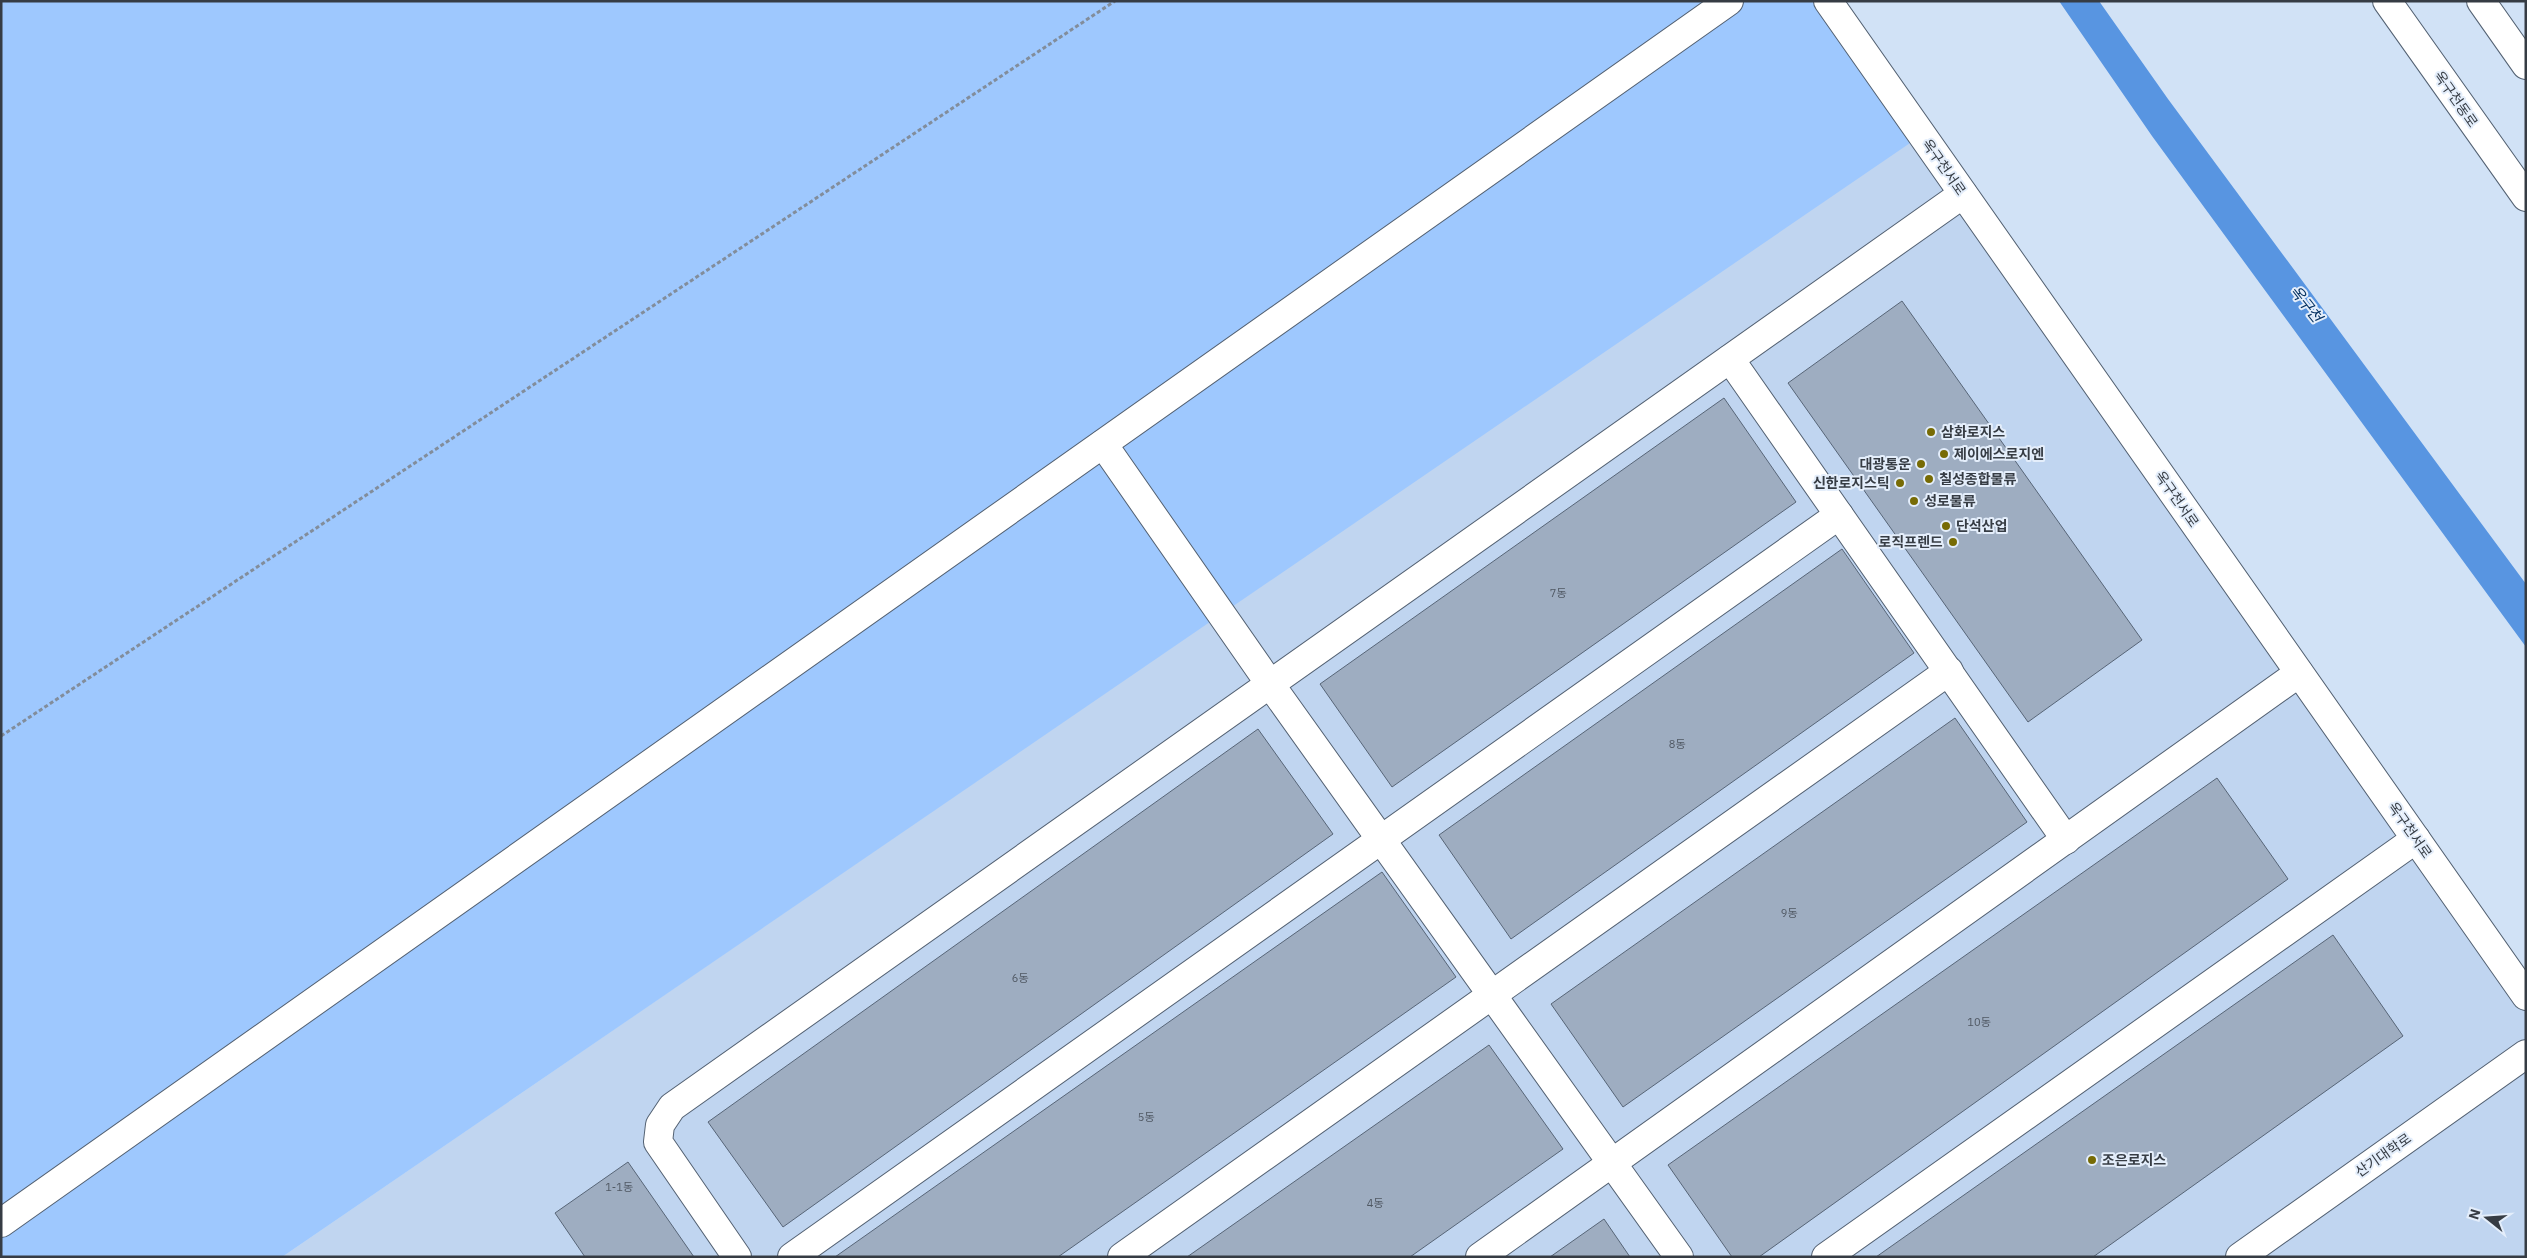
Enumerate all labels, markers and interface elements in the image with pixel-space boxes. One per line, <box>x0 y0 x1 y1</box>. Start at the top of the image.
street label: 옥구천동로 <box>2430 67 2482 131</box>
street label: 옥구천서로 <box>1918 135 1970 199</box>
water label: 옥구천 <box>2286 282 2328 328</box>
place label: 삼화로지스 <box>1941 423 2006 441</box>
marker: 삼화로지스 <box>1925 426 1937 438</box>
place label: 제이에스로지엔 <box>1954 445 2044 463</box>
marker: 제이에스로지엔 <box>1938 448 1950 460</box>
place label: 대광통운 <box>1859 455 1911 473</box>
marker: 대광통운 <box>1915 458 1927 470</box>
street label: 옥구천서로 <box>2151 467 2203 531</box>
place label: 칠성종합물류 <box>1939 470 2016 488</box>
marker: 칠성종합물류 <box>1923 473 1935 485</box>
place label: 신한로지스틱 <box>1813 474 1890 492</box>
marker: 신한로지스틱 <box>1894 477 1906 489</box>
place label: 성로물류 <box>1924 492 1976 510</box>
marker: 성로물류 <box>1908 495 1920 507</box>
place label: 단석산업 <box>1956 517 2008 535</box>
marker: 단석산업 <box>1940 520 1952 532</box>
place label: 로직프렌드 <box>1879 533 1943 551</box>
marker: 로직프렌드 <box>1947 536 1959 548</box>
house number: 7동 <box>1550 586 1566 600</box>
house number: 8동 <box>1669 737 1685 751</box>
street label: 옥구천서로 <box>2384 798 2436 862</box>
house number: 9동 <box>1781 906 1797 920</box>
house number: 6동 <box>1012 971 1028 985</box>
house number: 10동 <box>1967 1015 1991 1029</box>
house number: 5동 <box>1138 1110 1154 1124</box>
street label: 산기대학로 <box>2351 1129 2415 1181</box>
place label: 조은로지스 <box>2102 1151 2167 1169</box>
marker: 조은로지스 <box>2086 1154 2098 1166</box>
house number: 1-1동 <box>605 1180 633 1194</box>
north arrow <box>2462 1193 2512 1243</box>
house number: 4동 <box>1367 1196 1383 1210</box>
text: N <box>2464 1207 2485 1222</box>

